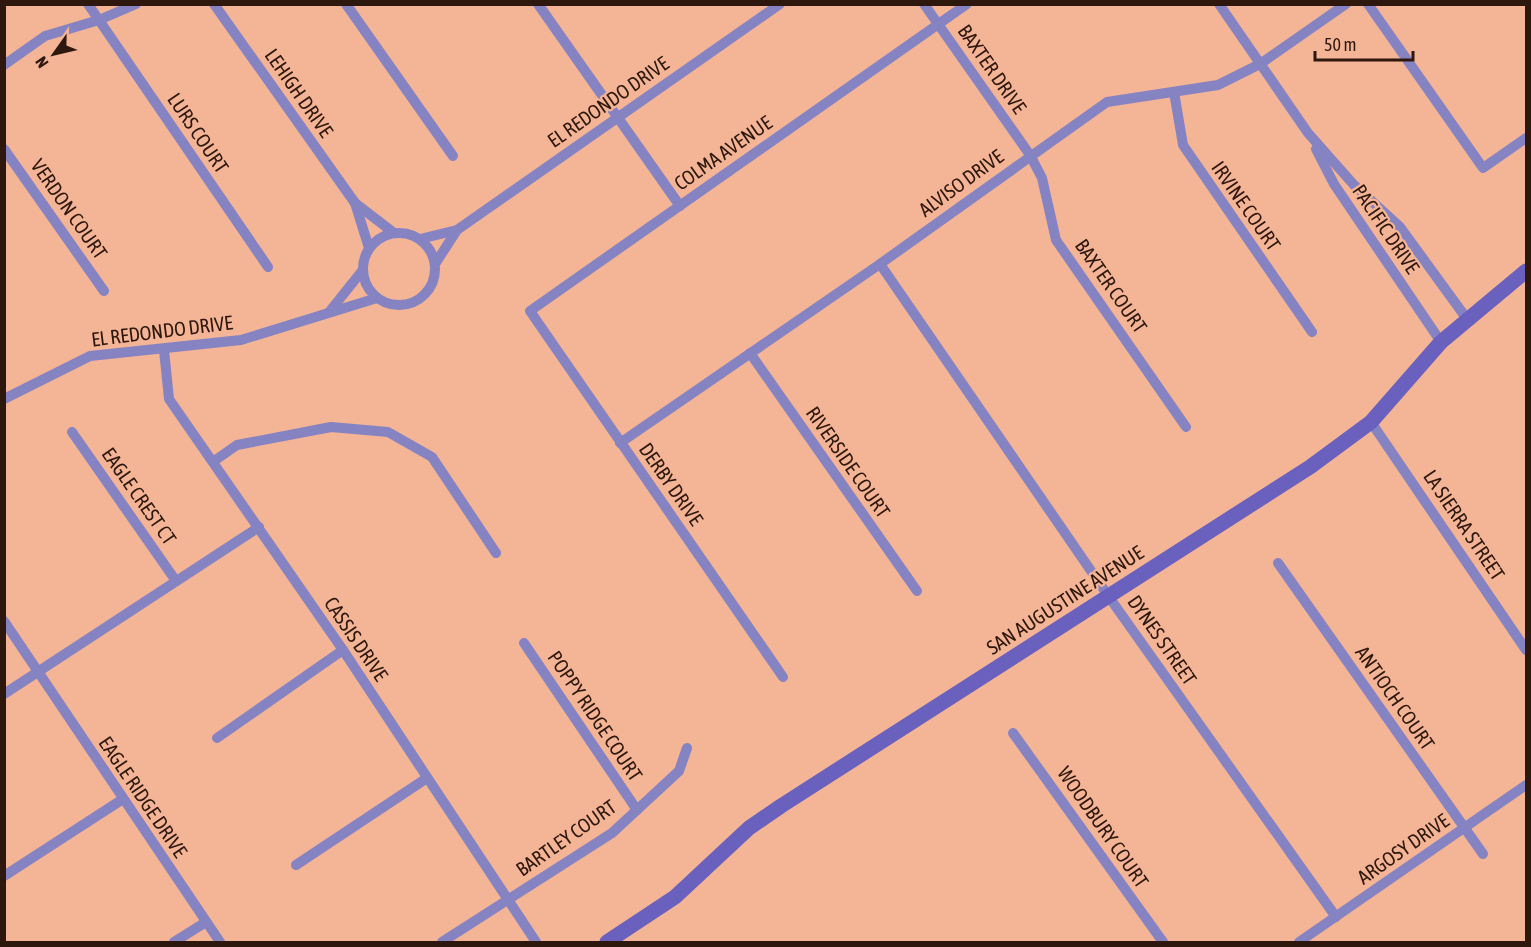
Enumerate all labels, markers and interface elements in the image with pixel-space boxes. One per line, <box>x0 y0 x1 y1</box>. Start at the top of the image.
street label: BAXTER DRIVE <box>953 20 1032 118</box>
north arrow <box>24 24 84 84</box>
scale bar <box>1315 24 1412 62</box>
text: 50 m <box>1324 34 1356 55</box>
street label: LEHIGH DRIVE <box>261 44 339 142</box>
street label: EL REDONDO DRIVE <box>543 51 673 152</box>
text: N <box>31 53 52 71</box>
street label: LURS COURT <box>163 88 234 177</box>
street label: COLMA AVENUE <box>670 110 776 195</box>
street label: ALVISO DRIVE <box>914 144 1008 221</box>
street label: VERDON COURT <box>27 154 112 263</box>
street label: IRVINE COURT <box>1207 157 1286 255</box>
street label: PACIFIC DRIVE <box>1348 180 1425 278</box>
street label: BAXTER COURT <box>1071 234 1152 337</box>
street label: EL REDONDO DRIVE <box>90 310 234 351</box>
street label: RIVERSIDE COURT <box>802 402 895 522</box>
street label: DERBY DRIVE <box>635 438 708 530</box>
street label: EAGLE CREST CT <box>98 443 181 549</box>
street label: LA SIERRA STREET <box>1419 465 1510 584</box>
street label: SAN AUGUSTINE AVENUE <box>982 540 1148 659</box>
street label: DYNES STREET <box>1123 591 1202 689</box>
street label: CASSIS DRIVE <box>320 592 393 686</box>
street label: ANTIOCH COURT <box>1351 641 1440 754</box>
street label: POPPY RIDGE COURT <box>543 646 647 785</box>
street label: EAGLE RIDGE DRIVE <box>95 732 193 862</box>
street label: WOODBURY COURT <box>1053 762 1154 892</box>
street label: BARTLEY COURT <box>511 795 620 881</box>
street label: ARGOSY DRIVE <box>1352 808 1453 889</box>

